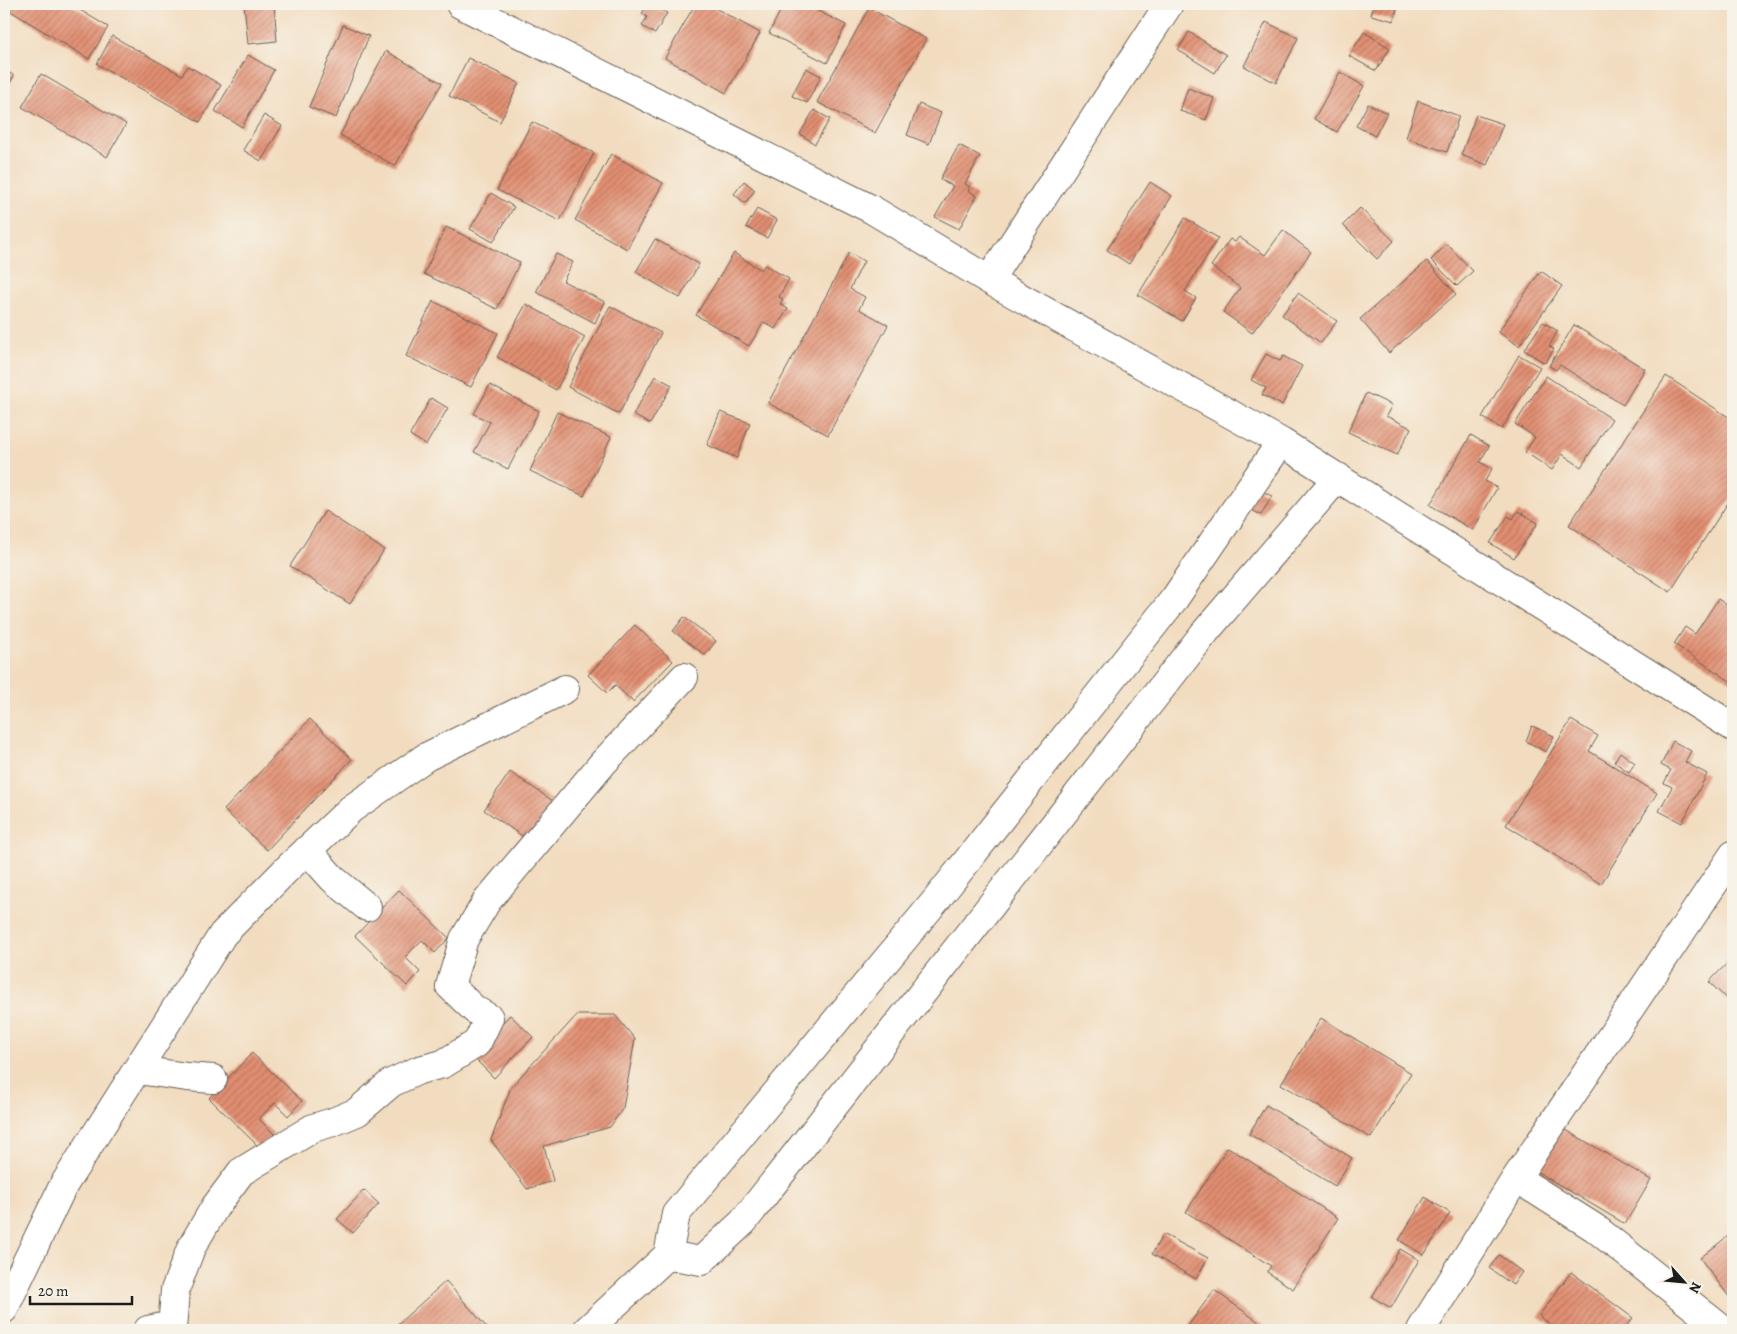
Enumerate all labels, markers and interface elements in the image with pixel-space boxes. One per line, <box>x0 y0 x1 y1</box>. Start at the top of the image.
north arrow <box>1660 1256 1710 1306</box>
scale bar <box>30 1274 132 1306</box>
text: N <box>1684 1279 1706 1297</box>
text: 20 m <box>38 1281 69 1301</box>

